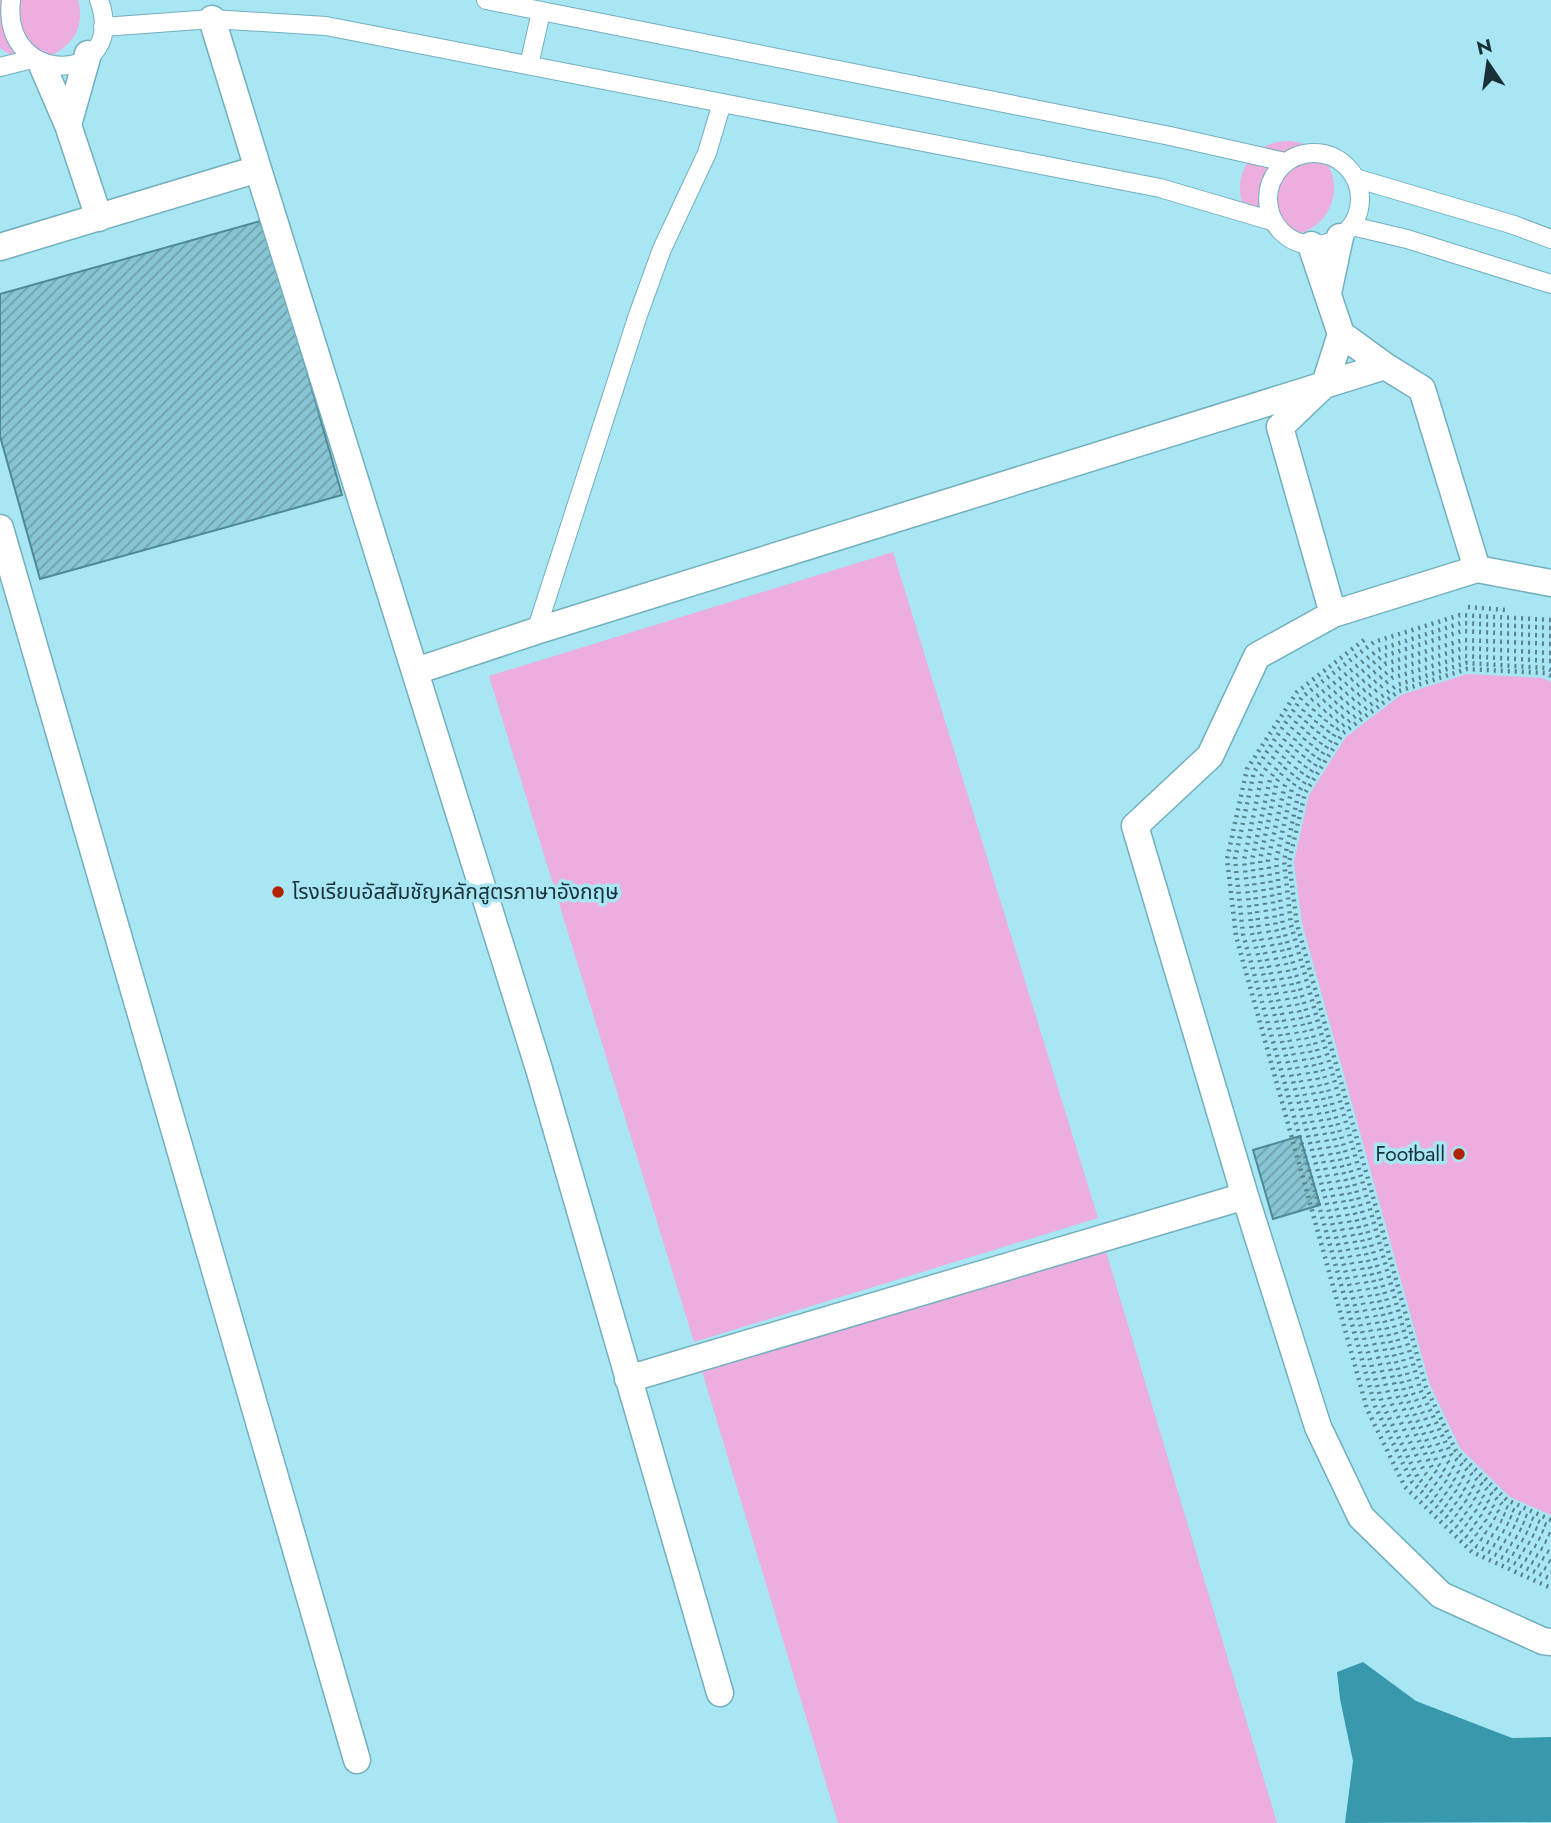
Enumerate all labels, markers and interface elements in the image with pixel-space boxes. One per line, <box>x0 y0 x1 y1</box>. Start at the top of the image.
north arrow <box>1453 28 1523 98</box>
text: N <box>1474 32 1495 62</box>
place label: โรงเรียนอัสสัมชัญหลักสูตรภาษาอังกฤษ <box>292 877 619 907</box>
marker: โรงเรียนอัสสัมชัญหลักสูตรภาษาอังกฤษ <box>270 884 286 900</box>
place label: Football <box>1375 1139 1445 1169</box>
marker: Football <box>1451 1146 1467 1162</box>

